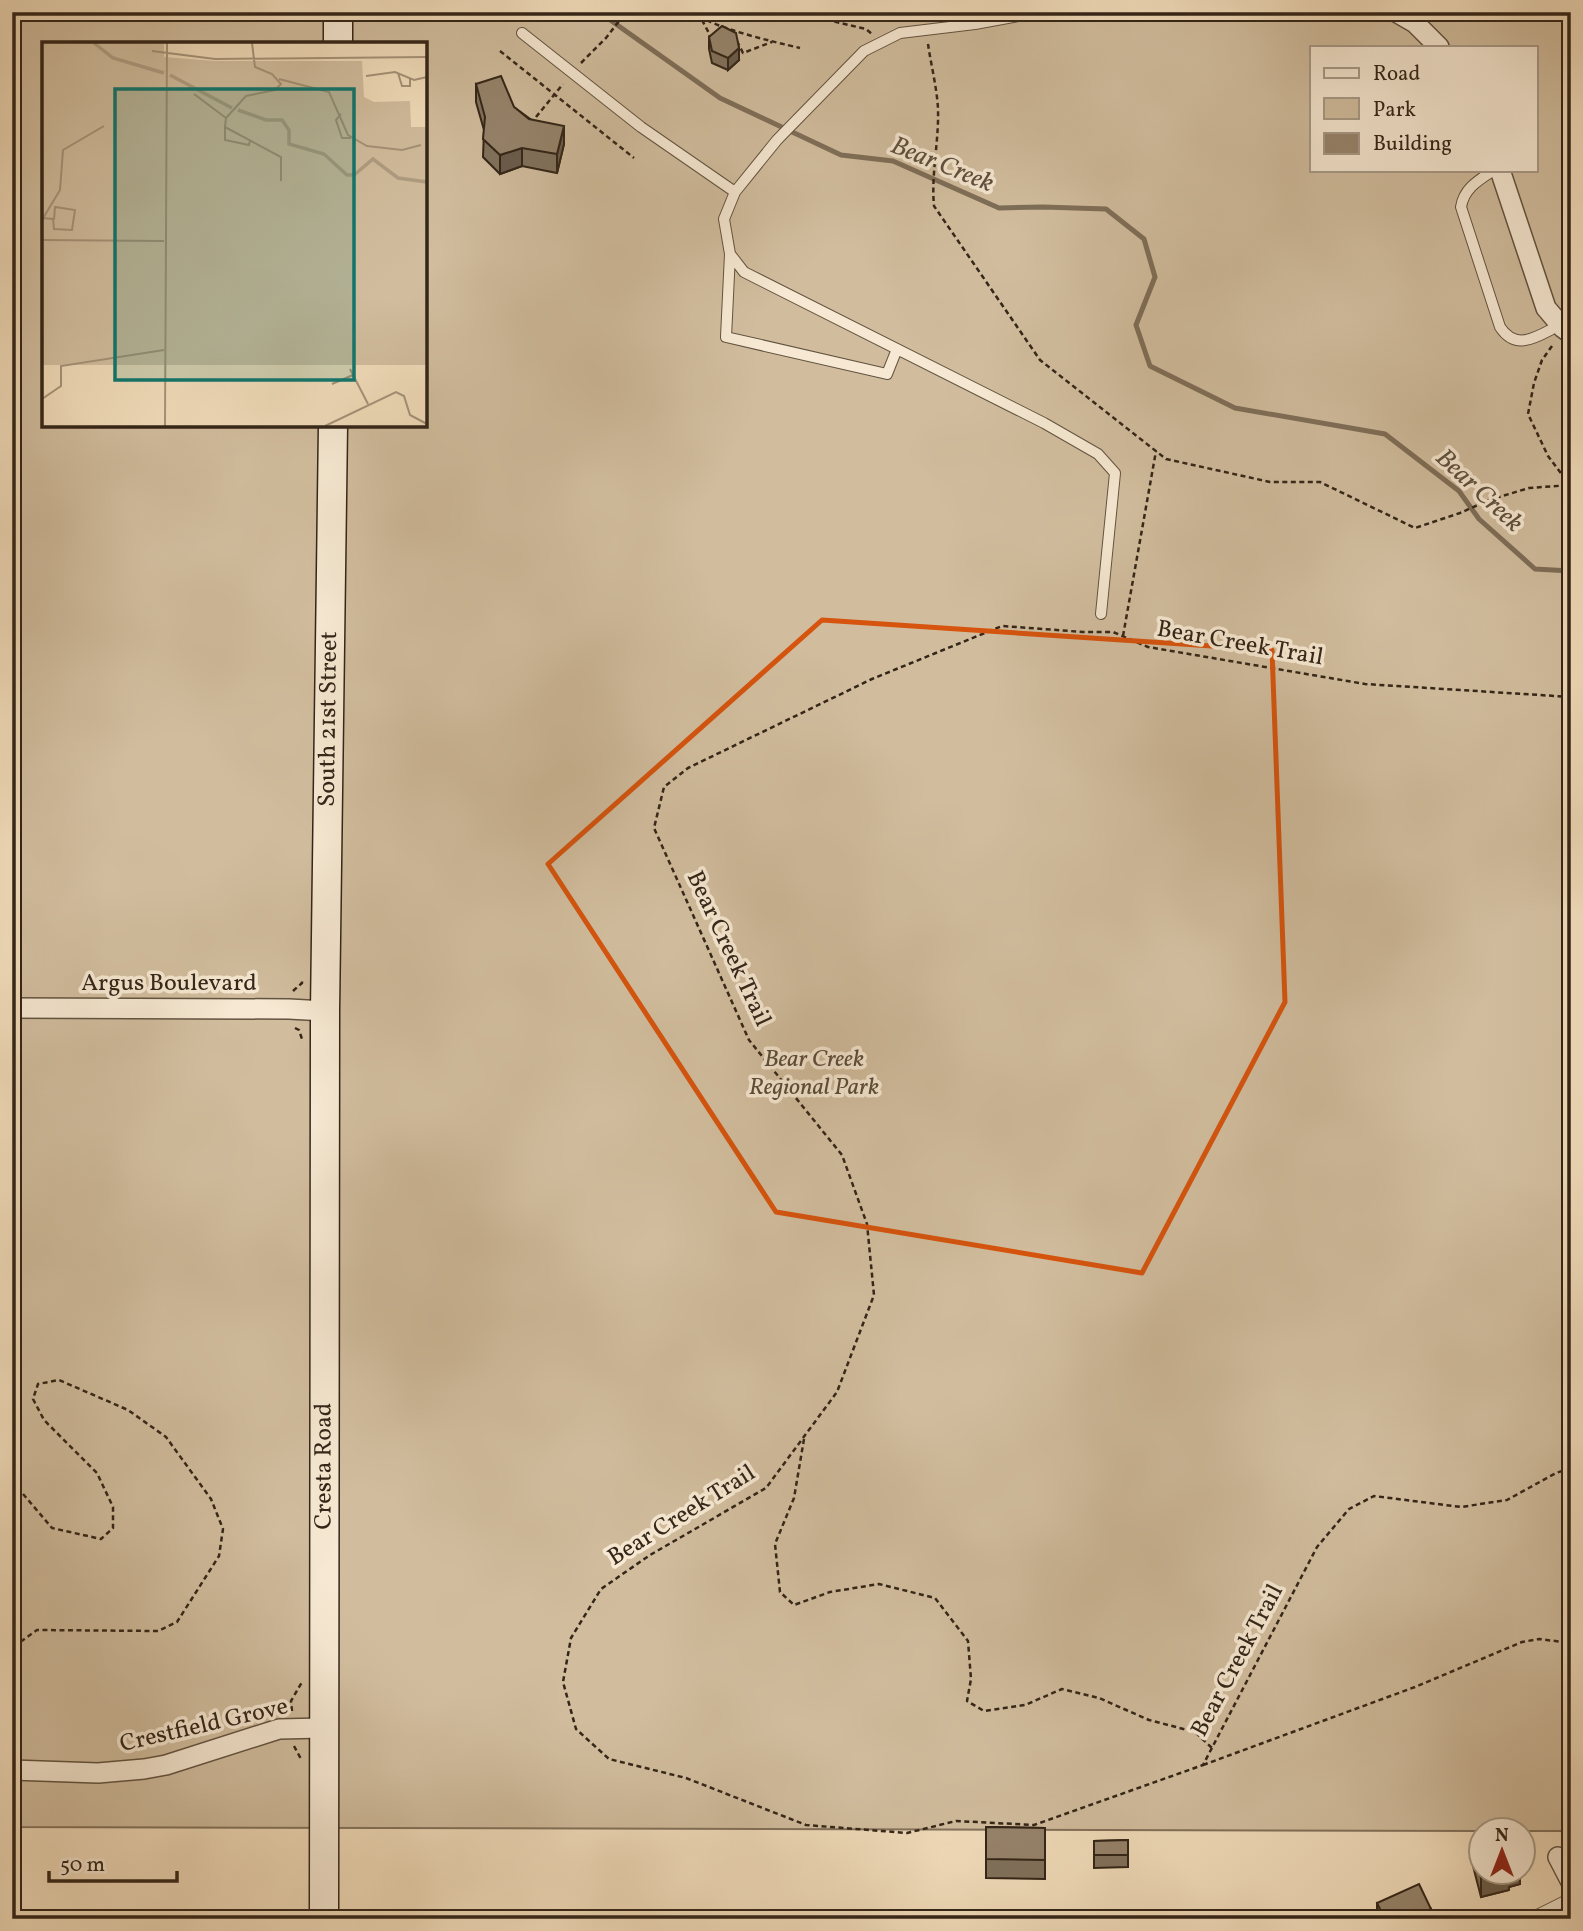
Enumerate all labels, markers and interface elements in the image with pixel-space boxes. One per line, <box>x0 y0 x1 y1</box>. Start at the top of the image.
inset map <box>42 42 427 427</box>
legend <box>1310 46 1538 172</box>
text: Road <box>1373 60 1420 89</box>
text: Park <box>1373 96 1416 125</box>
water label: Bear Creek <box>885 128 999 202</box>
text: Building <box>1373 130 1452 159</box>
water label: Bear Creek <box>1427 441 1531 541</box>
street label: Bear Creek Trail <box>1154 613 1326 675</box>
street label: South 21st Street <box>311 631 347 807</box>
street label: Bear Creek Trail <box>677 866 779 1032</box>
street label: Argus Boulevard <box>81 967 257 1001</box>
park label: Bear Creek Regional Park <box>749 1043 879 1105</box>
street label: Cresta Road <box>307 1403 342 1529</box>
street label: Bear Creek Trail <box>602 1457 762 1575</box>
street label: Bear Creek Trail <box>1183 1579 1293 1743</box>
street label: Crestfield Grove <box>117 1690 291 1762</box>
north arrow <box>1468 1815 1538 1885</box>
text: N <box>1495 1823 1509 1849</box>
scale bar <box>49 1840 177 1884</box>
text: 50 m <box>60 1851 105 1880</box>

